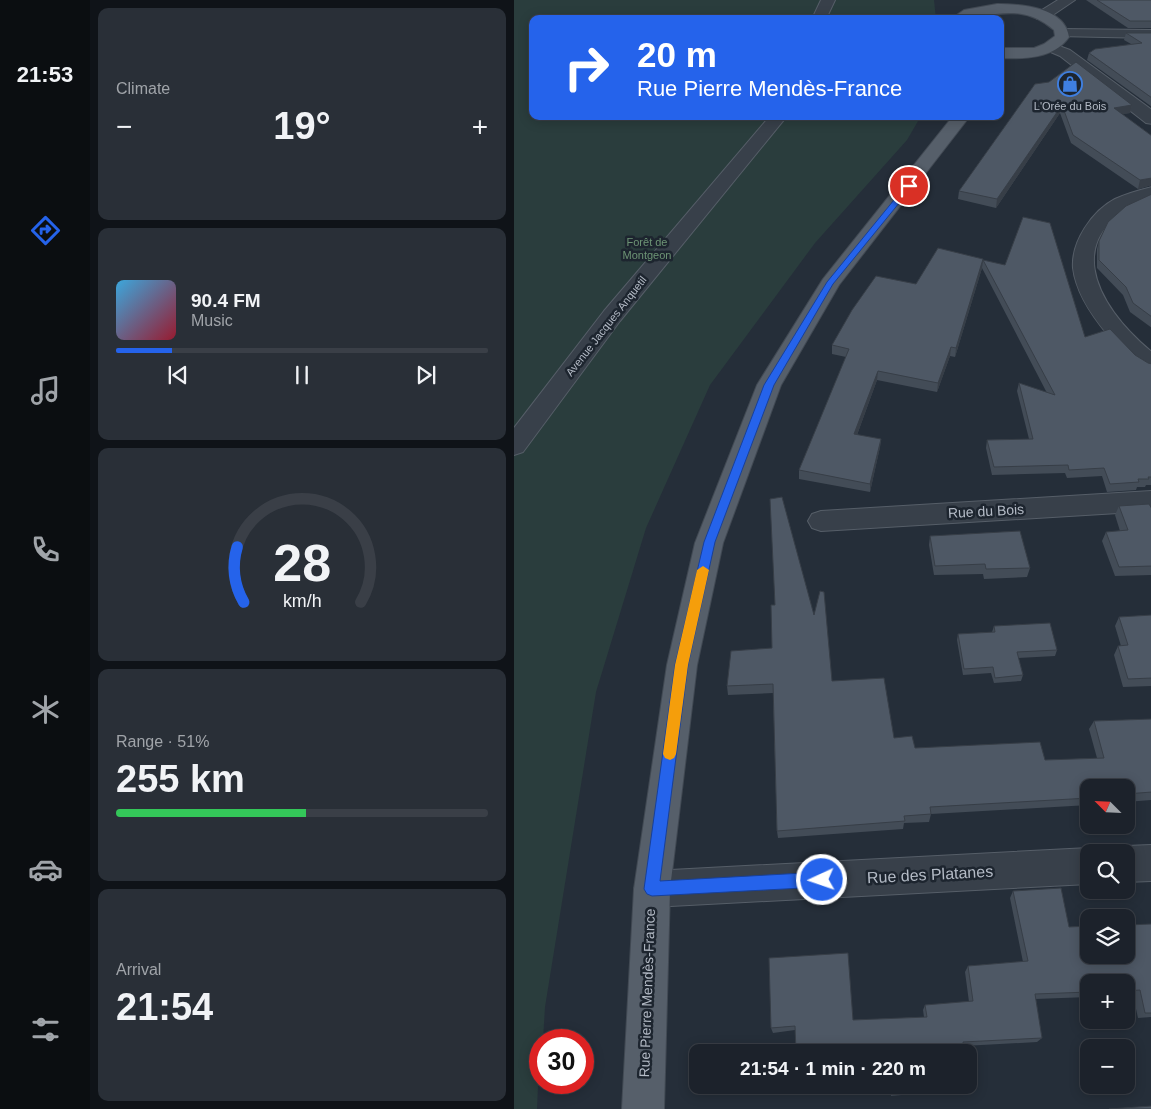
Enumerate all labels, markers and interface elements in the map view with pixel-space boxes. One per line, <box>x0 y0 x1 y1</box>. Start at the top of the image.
icon: right <box>554 35 619 100</box>
text: 20 m <box>637 35 717 74</box>
text: 21:53 <box>17 62 73 87</box>
shop icon: L'Orée du Bois <box>1057 71 1083 97</box>
text: Rue Pierre Mendès-France <box>637 76 902 101</box>
text: Climate <box>116 80 170 97</box>
place label: L'Orée du Bois <box>1034 100 1107 112</box>
text: 19° <box>273 105 331 147</box>
text: − <box>116 111 132 142</box>
text: + <box>472 111 488 142</box>
pin <box>888 165 930 207</box>
icon: arrive <box>895 172 923 200</box>
icon: directions <box>28 213 63 248</box>
park label: Forêt de Montgeon <box>623 236 671 261</box>
street label: Avenue Jacques Anquetil <box>563 274 649 378</box>
text: 90.4 FM <box>191 290 261 311</box>
text: Music <box>191 312 233 329</box>
icon: previous <box>164 361 192 389</box>
icon: pause <box>288 361 316 389</box>
icon: next <box>412 361 440 389</box>
icon: music <box>28 373 63 408</box>
street label: Rue du Bois <box>947 501 1025 521</box>
icon: phone <box>28 532 63 567</box>
text: 28 <box>273 534 331 592</box>
text: km/h <box>283 591 321 611</box>
icon: climate <box>28 692 63 727</box>
text: Range · 51% <box>116 733 209 750</box>
text: 255 km <box>116 758 245 800</box>
north arrow <box>1080 779 1135 834</box>
map controls <box>1080 779 1135 1094</box>
button: search <box>1080 844 1135 899</box>
icon: car <box>28 852 63 887</box>
position arrow <box>795 853 847 905</box>
street label: Rue des Platanes <box>867 863 994 886</box>
street label: Rue Pierre Mendès-France <box>636 908 658 1078</box>
button: layers <box>1080 909 1135 964</box>
text: Arrival <box>116 961 161 978</box>
button: + <box>1080 974 1135 1029</box>
text: 21:54 <box>116 986 213 1028</box>
icon: filters <box>28 1012 63 1047</box>
speed limit sign: 30 <box>529 1029 594 1094</box>
button: − <box>1080 1039 1135 1094</box>
text: 21:54 · 1 min · 220 m <box>740 1058 926 1079</box>

